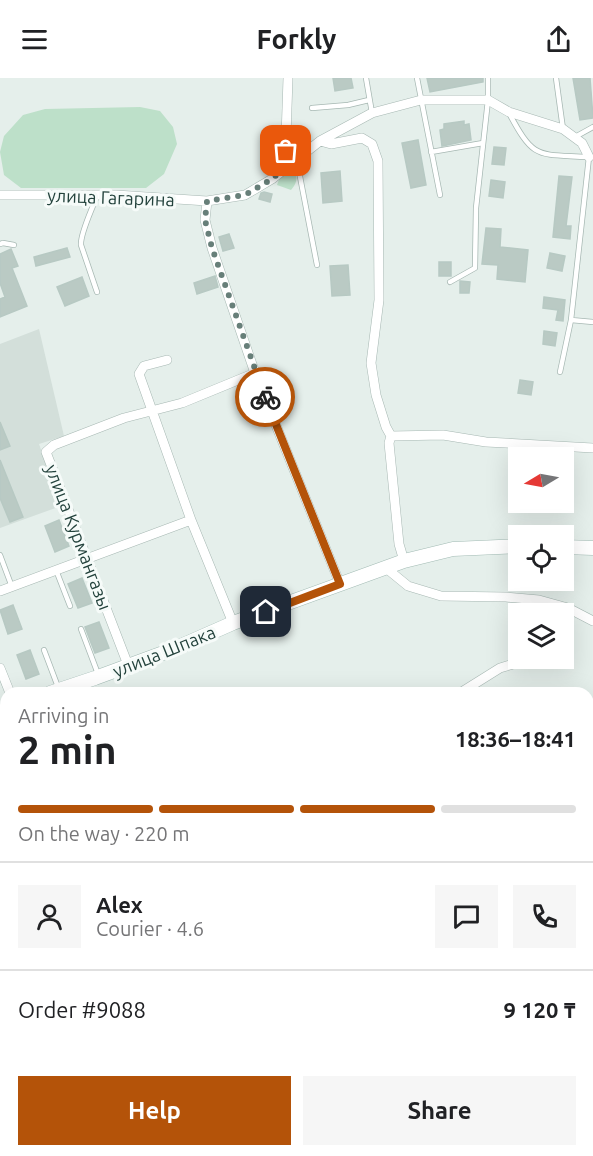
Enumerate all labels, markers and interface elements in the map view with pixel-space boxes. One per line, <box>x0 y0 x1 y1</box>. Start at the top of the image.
icon: menu <box>18 23 51 56</box>
icon: share <box>542 23 575 56</box>
text: Forkly <box>257 24 336 54</box>
pin <box>260 125 311 176</box>
icon: bag <box>269 134 302 167</box>
street label: улица Гагарина <box>47 185 175 209</box>
courier <box>235 367 295 427</box>
icon: bike <box>249 381 282 414</box>
north arrow <box>508 447 574 513</box>
map controls <box>508 447 574 669</box>
street label: улица Курмангазы <box>42 461 116 613</box>
button: locate <box>508 525 574 591</box>
pin <box>240 586 291 637</box>
icon: home <box>249 595 282 628</box>
button: layers <box>508 603 574 669</box>
street label: улица Шпака <box>110 621 218 681</box>
text: Arriving in <box>18 704 109 727</box>
text: 18:36–18:41 <box>455 726 576 751</box>
text: 2 min <box>18 728 117 771</box>
text: On the way · 220 m <box>18 822 190 845</box>
button: person <box>18 885 81 948</box>
button: chat <box>435 885 498 948</box>
button: phone <box>513 885 576 948</box>
text: Alex <box>96 892 143 917</box>
text: Courier · 4.6 <box>96 917 204 940</box>
text: Order #9088 <box>18 997 146 1022</box>
text: 9 120 ₸ <box>504 997 576 1022</box>
button: Help <box>18 1076 291 1145</box>
button: Share <box>303 1076 576 1145</box>

